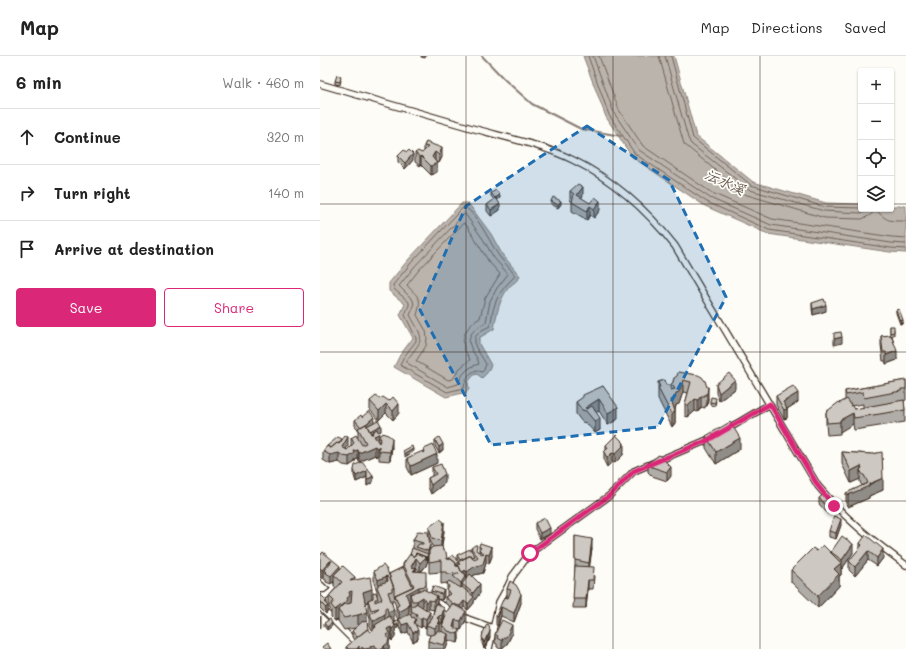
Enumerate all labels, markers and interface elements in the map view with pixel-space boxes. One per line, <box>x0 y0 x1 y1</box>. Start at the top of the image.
text: Map <box>20 15 59 40</box>
text: Map <box>701 18 729 37</box>
text: Directions <box>751 18 822 37</box>
text: Saved <box>844 18 886 37</box>
map controls <box>858 68 894 212</box>
button: + <box>858 68 894 104</box>
text: 6 min <box>16 71 61 93</box>
text: Walk · 460 m <box>222 74 304 91</box>
button: − <box>858 104 894 140</box>
icon: ahead <box>16 126 38 148</box>
text: Continue <box>54 127 121 147</box>
text: 320 m <box>267 128 304 145</box>
button: locate <box>858 140 894 176</box>
water label: 沄水溪 <box>702 164 749 199</box>
button: layers <box>858 176 894 212</box>
icon: right <box>16 182 38 204</box>
text: Turn right <box>54 183 131 203</box>
text: 140 m <box>268 184 304 201</box>
icon: arrive <box>16 238 38 260</box>
text: Arrive at destination <box>54 239 214 259</box>
button: Save <box>16 288 156 327</box>
button: Share <box>164 288 304 327</box>
route end <box>825 497 843 515</box>
route start <box>521 544 539 562</box>

